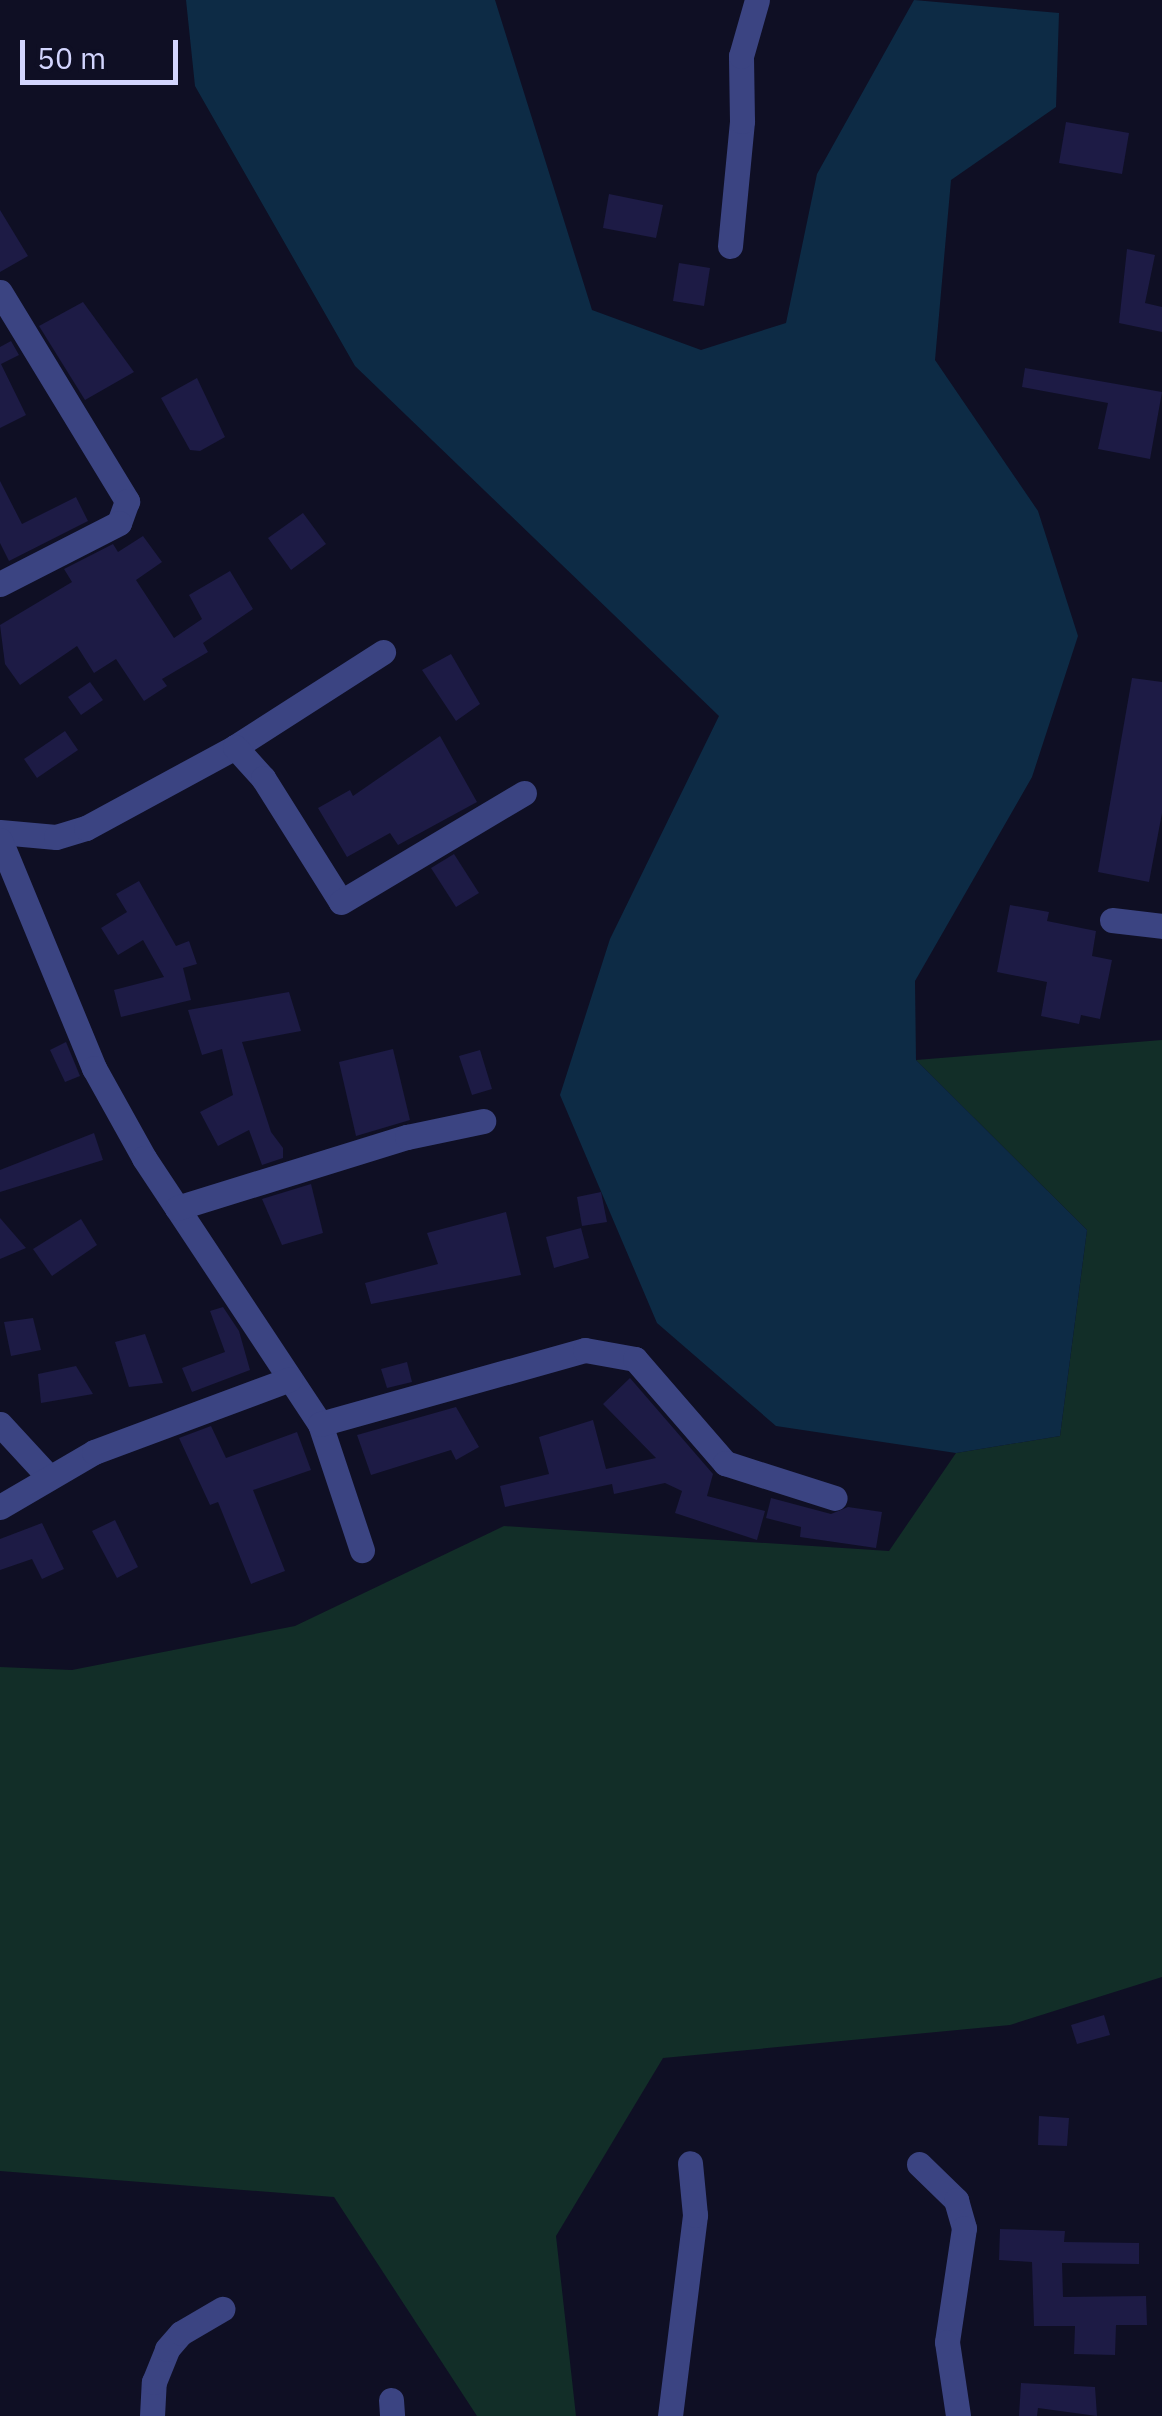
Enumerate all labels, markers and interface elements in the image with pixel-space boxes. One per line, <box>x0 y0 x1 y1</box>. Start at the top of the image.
scale bar <box>25 20 182 82</box>
text: 50 m <box>37 38 106 77</box>

